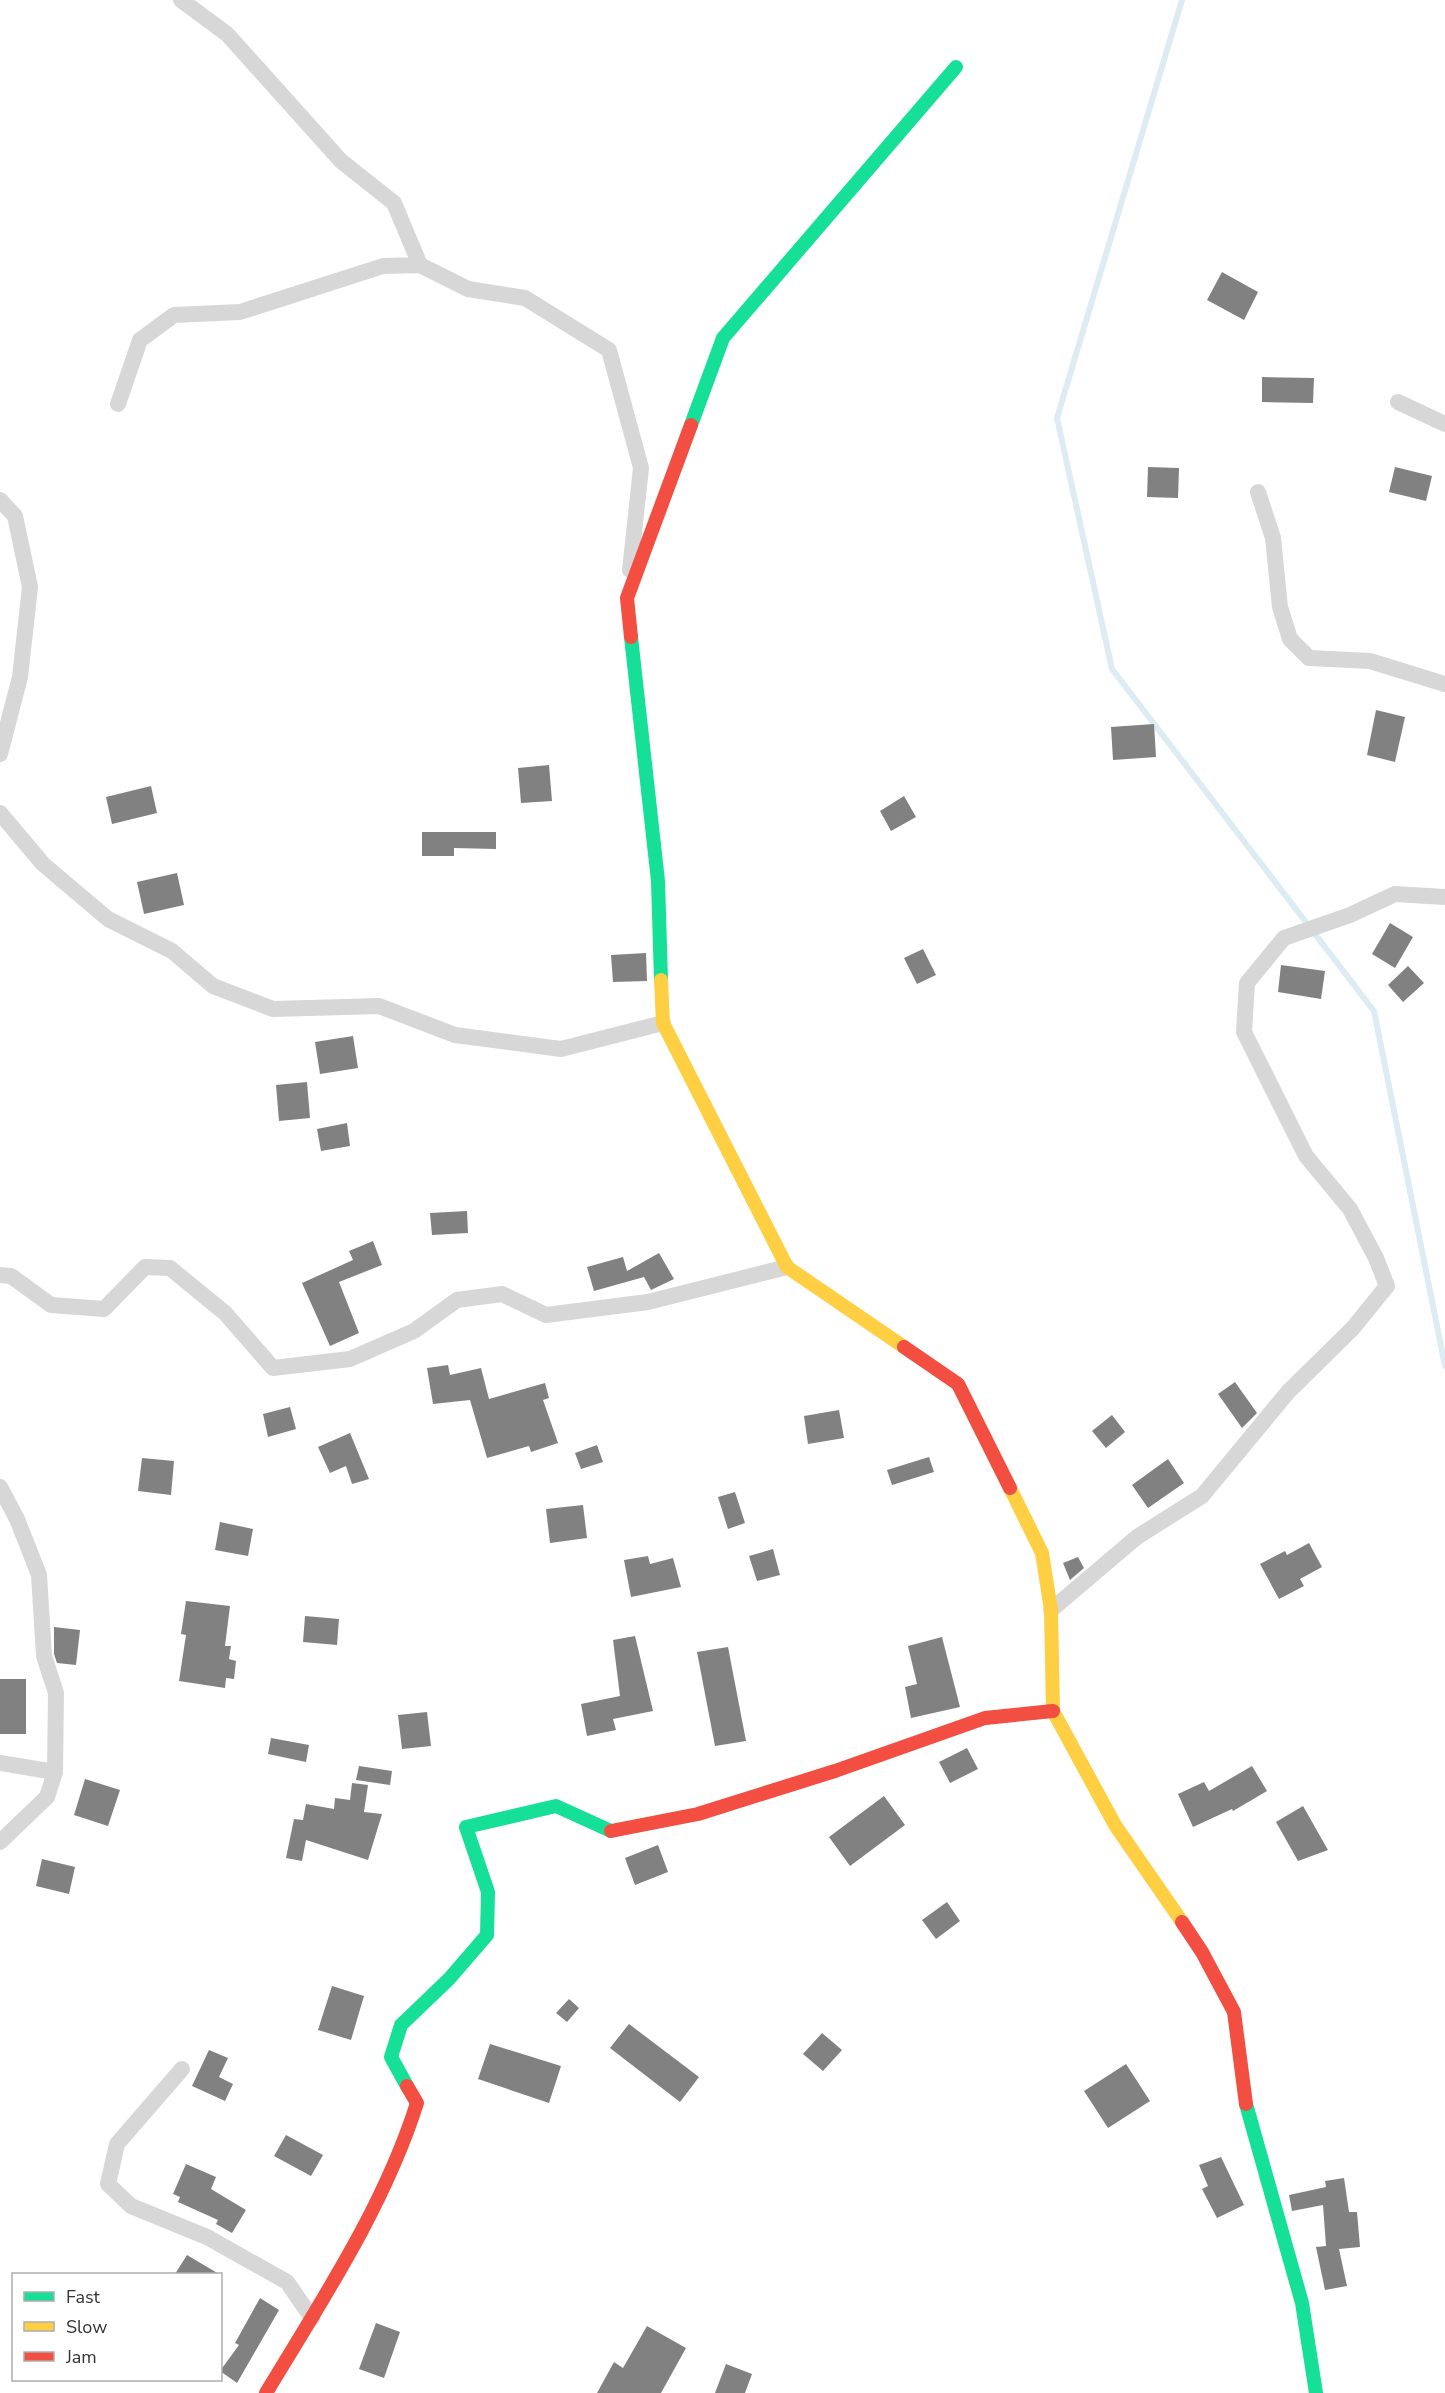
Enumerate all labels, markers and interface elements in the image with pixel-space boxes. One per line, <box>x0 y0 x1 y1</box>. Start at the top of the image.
legend <box>12 2273 222 2381</box>
text: Fast <box>66 2285 101 2309</box>
text: Slow <box>66 2315 107 2339</box>
text: Jam <box>65 2345 97 2369</box>

